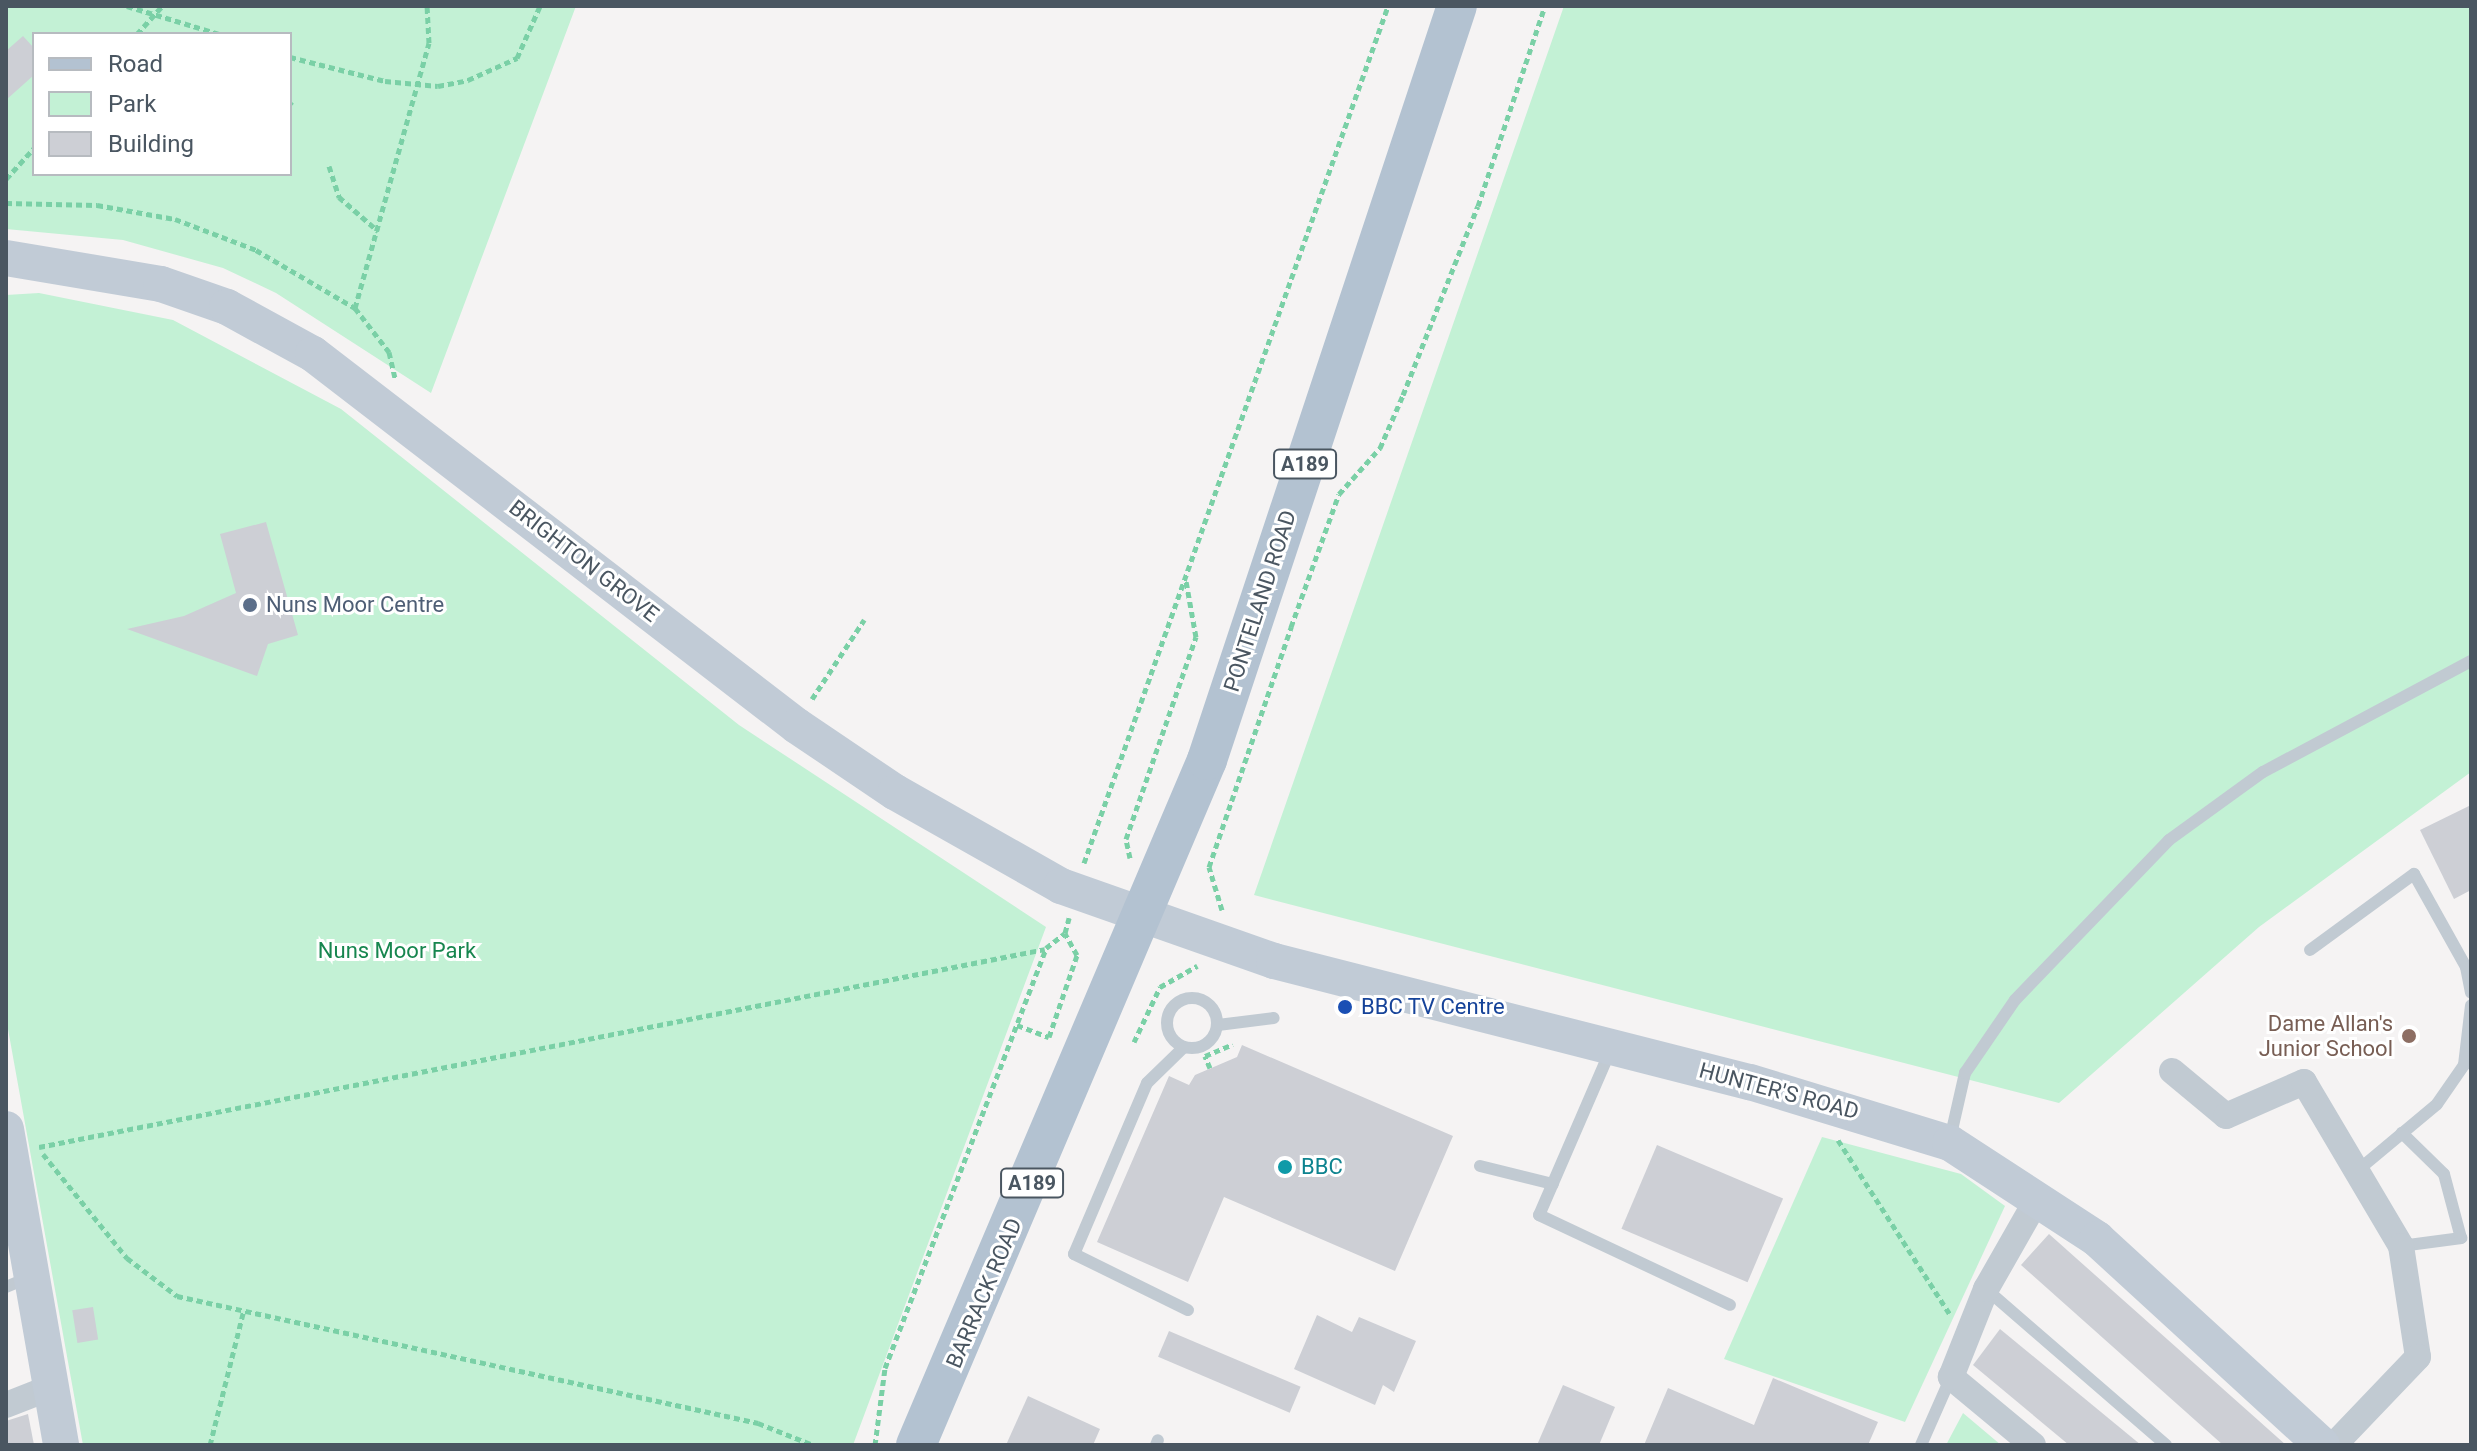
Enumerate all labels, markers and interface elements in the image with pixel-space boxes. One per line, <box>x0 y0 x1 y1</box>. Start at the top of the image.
legend <box>32 32 292 176</box>
text: Road <box>108 50 163 78</box>
text: Park <box>108 90 156 118</box>
text: Building <box>108 130 194 158</box>
road number: A189 <box>1273 448 1337 480</box>
street label: BRIGHTON GROVE <box>504 494 664 628</box>
street label: PONTELAND ROAD <box>1218 507 1302 695</box>
place label: Nuns Moor Centre <box>266 592 444 618</box>
marker: Nuns Moor Centre <box>241 596 259 614</box>
park label: Nuns Moor Park <box>318 938 476 964</box>
place label: BBC TV Centre <box>1361 994 1505 1020</box>
marker: BBC TV Centre <box>1336 998 1354 1016</box>
place label: Dame Allan's Junior School <box>2259 1010 2393 1062</box>
marker: Dame Allan's Junior School <box>2400 1027 2418 1045</box>
street label: HUNTER'S ROAD <box>1696 1057 1862 1125</box>
place label: BBC <box>1301 1154 1343 1180</box>
marker: BBC <box>1276 1158 1294 1176</box>
road number: A189 <box>1000 1167 1064 1199</box>
street label: BARRACK ROAD <box>941 1214 1027 1372</box>

